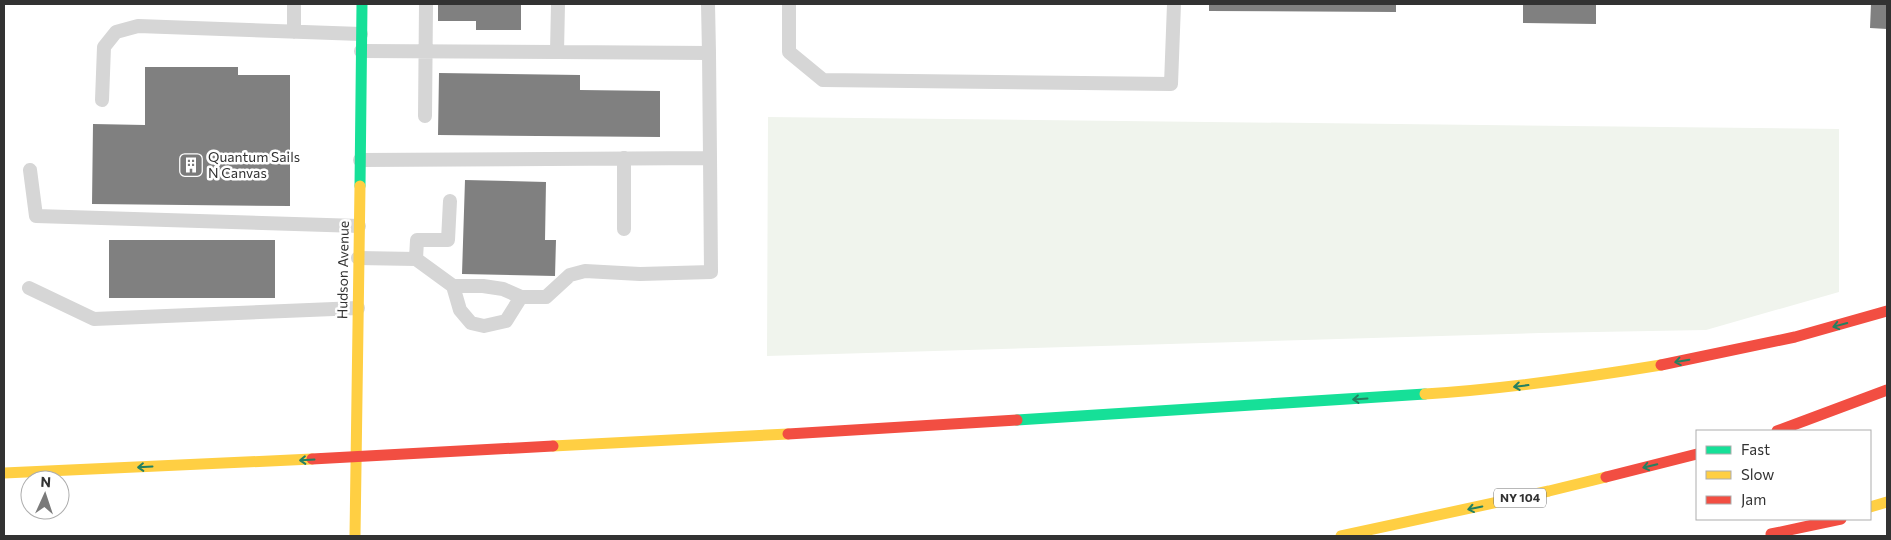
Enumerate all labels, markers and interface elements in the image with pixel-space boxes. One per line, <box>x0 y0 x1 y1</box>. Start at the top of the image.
place label: Quantum Sails N Canvas <box>208 148 300 181</box>
building icon: Quantum Sails N Canvas <box>178 152 204 178</box>
street label: Hudson Avenue <box>333 221 352 319</box>
one-way arrow <box>1833 321 1849 330</box>
one-way arrow <box>1674 357 1690 367</box>
one-way arrow <box>1514 381 1530 391</box>
one-way arrow <box>1352 395 1368 404</box>
legend <box>1696 430 1871 520</box>
text: Fast <box>1741 440 1770 458</box>
one-way arrow <box>299 455 315 464</box>
one-way arrow <box>137 462 153 471</box>
one-way arrow <box>1643 462 1659 472</box>
text: Slow <box>1741 465 1774 483</box>
north arrow <box>20 470 70 520</box>
text: N <box>40 473 51 490</box>
road number: NY 104 <box>1494 488 1546 508</box>
text: Jam <box>1741 490 1766 508</box>
one-way arrow <box>1467 504 1483 513</box>

